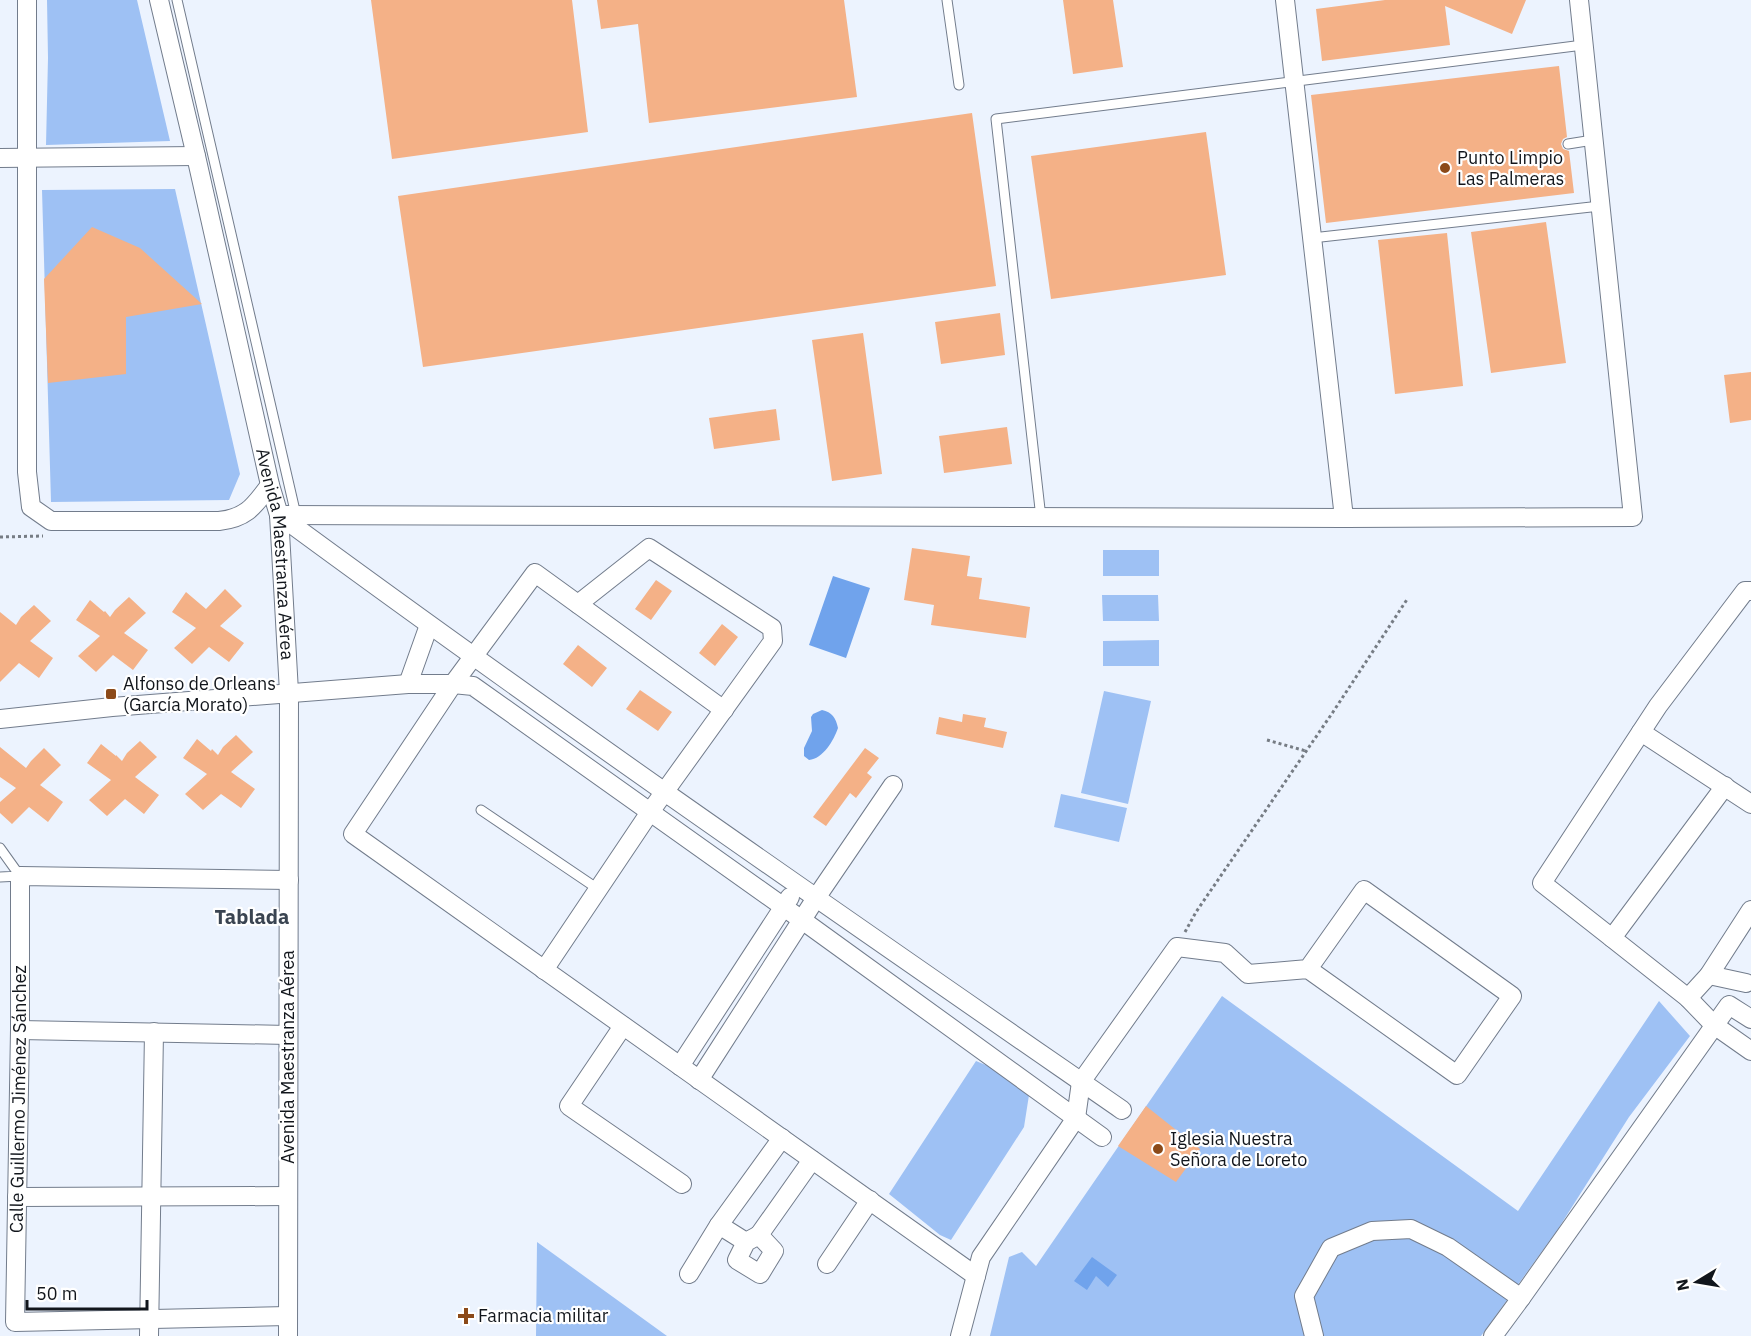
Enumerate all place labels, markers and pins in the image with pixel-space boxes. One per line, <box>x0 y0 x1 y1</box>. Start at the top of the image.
place label: Punto Limpio Las Palmeras <box>1457 146 1564 190</box>
marker: Punto Limpio Las Palmeras <box>1438 161 1452 175</box>
place label: Alfonso de Orleans (García Morato) <box>123 672 276 716</box>
marker: Alfonso de Orleans (García Morato) <box>104 687 118 701</box>
place label: Iglesia Nuestra Señora de Loreto <box>1170 1127 1307 1171</box>
marker: Iglesia Nuestra Señora de Loreto <box>1151 1142 1165 1156</box>
place label: Farmacia militar <box>478 1304 609 1327</box>
marker: Farmacia militar <box>459 1309 473 1323</box>

